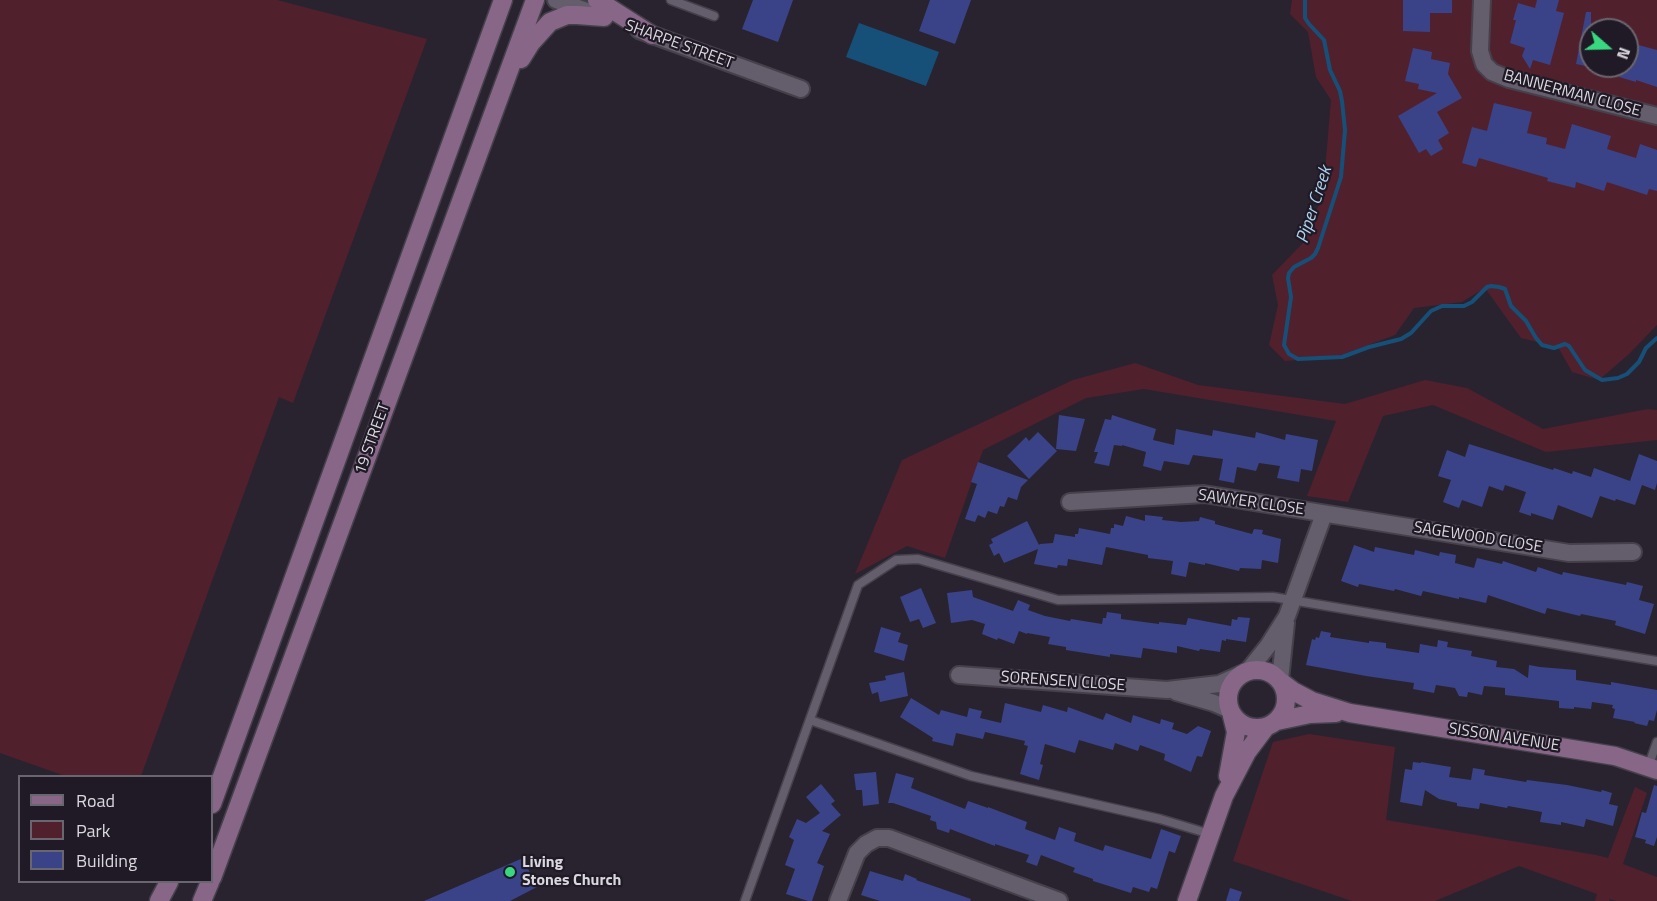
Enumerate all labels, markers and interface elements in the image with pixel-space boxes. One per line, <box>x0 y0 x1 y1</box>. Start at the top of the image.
street label: SHARPE STREET <box>622 17 736 73</box>
north arrow <box>1579 18 1639 78</box>
text: N <box>1611 44 1637 63</box>
street label: BANNERMAN CLOSE <box>1501 66 1643 122</box>
water label: Piper Creek <box>1292 164 1338 246</box>
street label: 19 STREET <box>351 401 395 477</box>
street label: SAWYER CLOSE <box>1197 486 1305 520</box>
street label: SAGEWOOD CLOSE <box>1412 518 1544 558</box>
street label: SORENSEN CLOSE <box>1000 668 1126 696</box>
street label: SISSON AVENUE <box>1447 720 1561 756</box>
legend <box>18 775 213 883</box>
text: Road <box>76 787 115 814</box>
text: Park <box>76 817 110 844</box>
text: Building <box>76 847 137 874</box>
place label: Living Stones Church <box>522 853 621 891</box>
marker: Living Stones Church <box>503 865 517 879</box>

